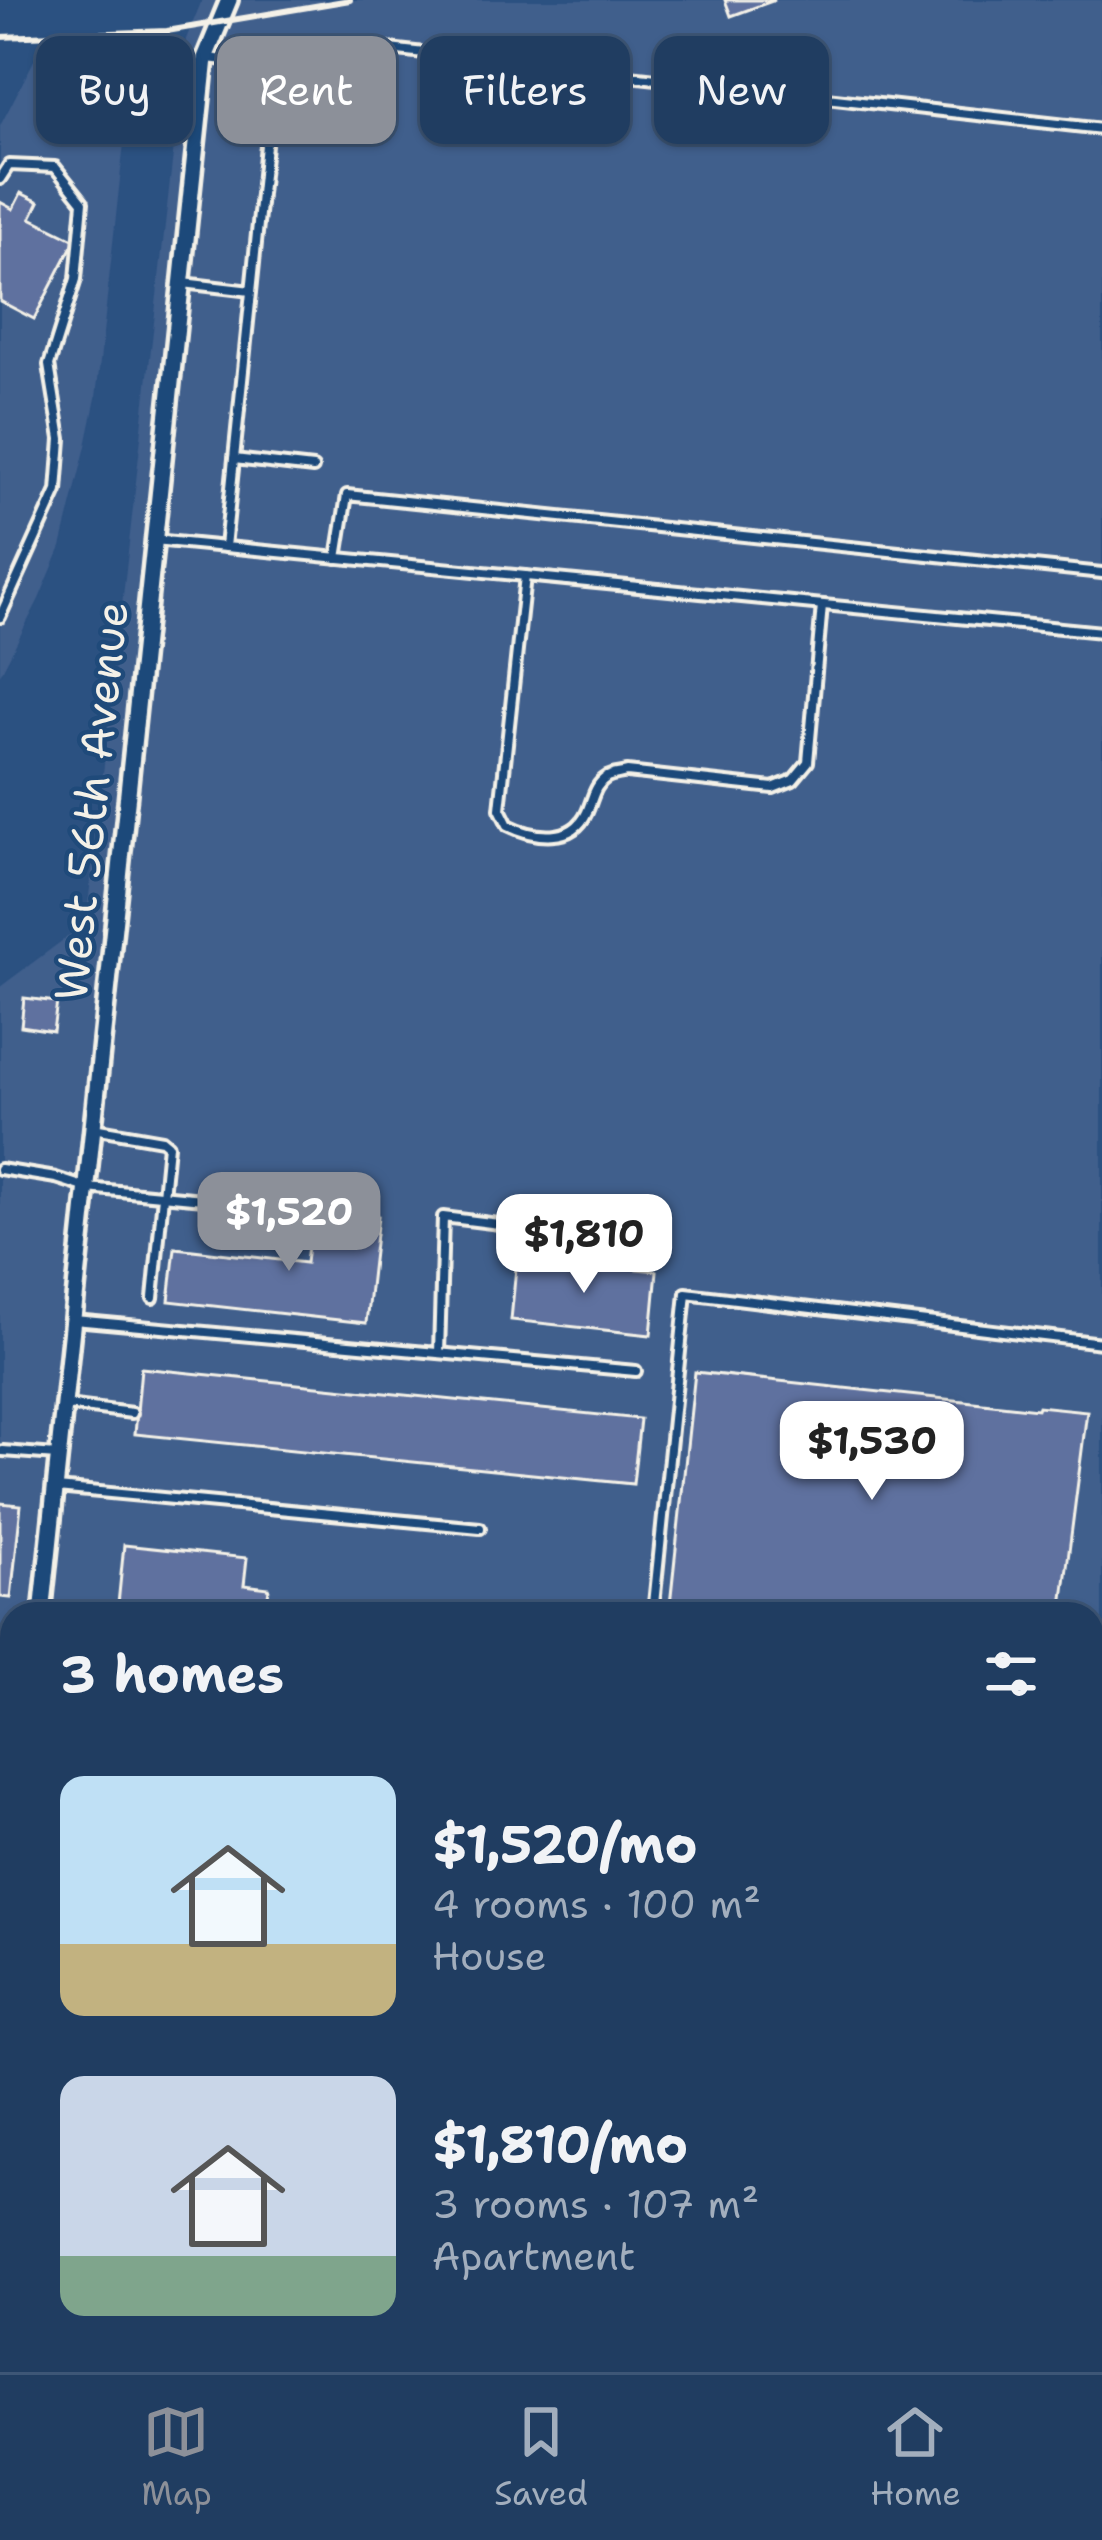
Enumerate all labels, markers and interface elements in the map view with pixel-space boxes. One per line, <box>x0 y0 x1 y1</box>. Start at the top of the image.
chip: Buy <box>36 36 193 144</box>
chip: Rent <box>217 36 396 144</box>
chip: Filters <box>420 36 630 144</box>
chip: New <box>654 36 829 144</box>
street label: West 56th Avenue <box>40 598 142 1004</box>
pin: $1,520 <box>191 1172 387 1274</box>
text: $1,520 <box>224 1185 354 1237</box>
pin: $1,810 <box>486 1194 682 1296</box>
text: $1,810 <box>523 1207 645 1259</box>
pin: $1,530 <box>774 1401 970 1503</box>
text: $1,530 <box>807 1414 937 1466</box>
text: 3 homes <box>60 1640 284 1708</box>
icon: filters <box>978 1641 1044 1707</box>
text: $1,520/mo <box>432 1810 698 1878</box>
icon: home <box>156 1824 300 1968</box>
text: 4 rooms · 100 m² <box>432 1878 761 1930</box>
text: House <box>432 1930 547 1982</box>
text: $1,810/mo <box>432 2110 688 2178</box>
icon: home <box>156 2124 300 2268</box>
text: 3 rooms · 107 m² <box>432 2178 759 2230</box>
text: Apartment <box>432 2230 635 2282</box>
tab: Map <box>141 2399 212 2516</box>
tab: Saved <box>494 2399 588 2516</box>
tab: Home <box>870 2399 961 2516</box>

